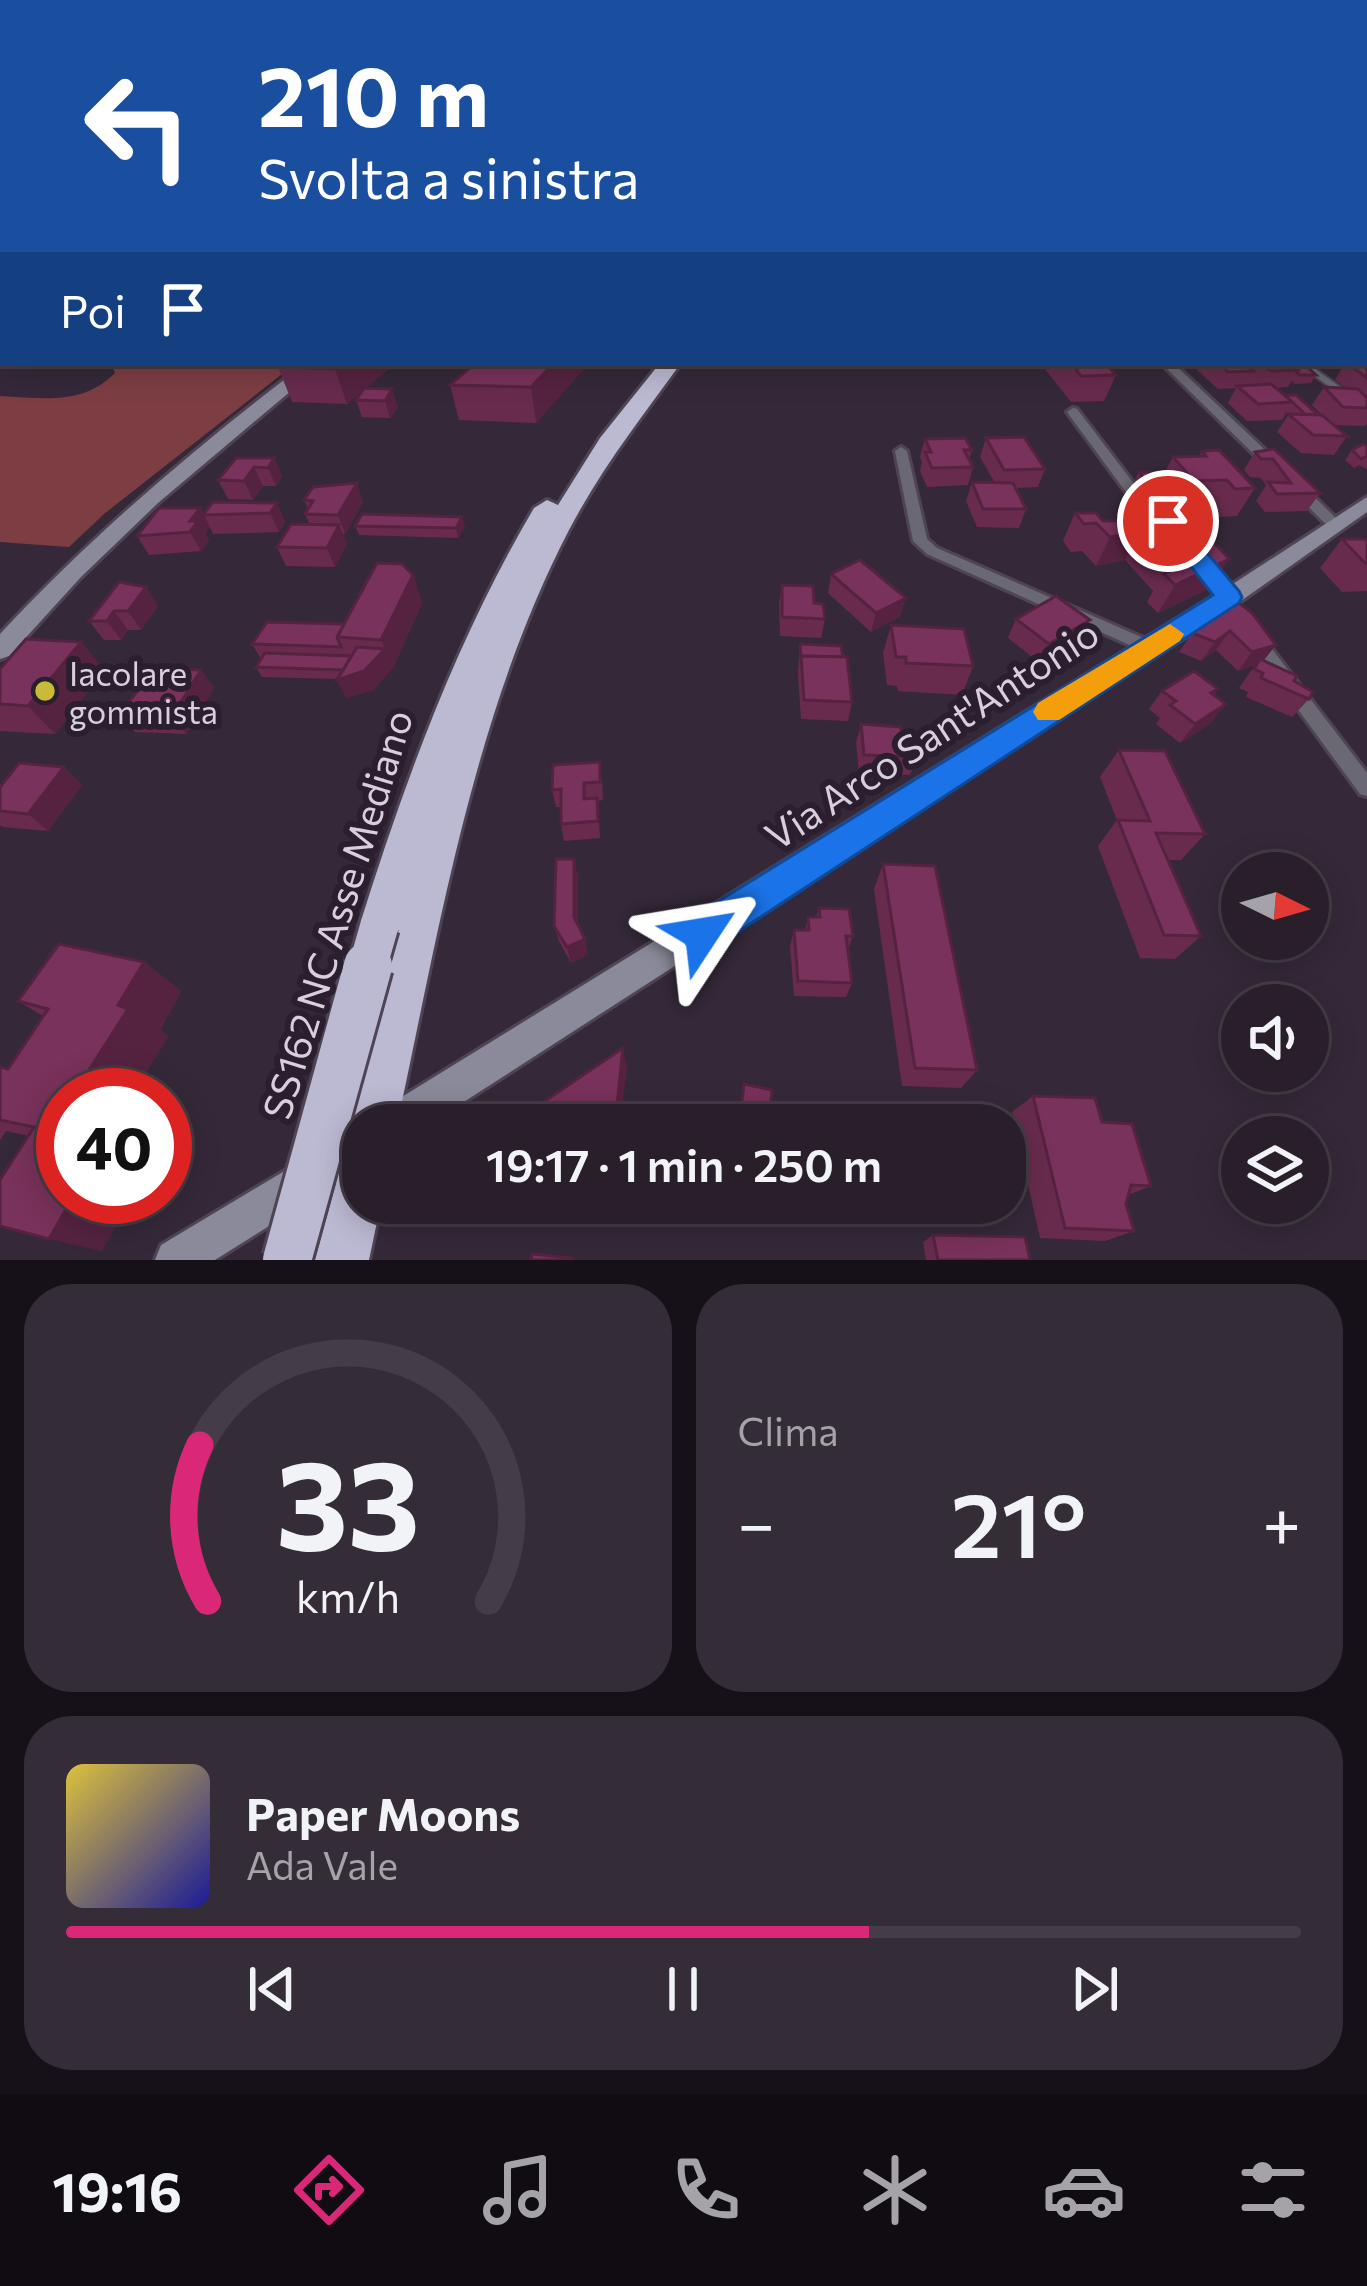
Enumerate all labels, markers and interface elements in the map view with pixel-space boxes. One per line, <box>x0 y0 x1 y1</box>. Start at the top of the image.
text: 210 m <box>258 42 489 144</box>
icon: left <box>60 48 216 204</box>
text: Svolta a sinistra <box>258 144 640 210</box>
icon: arrive <box>150 276 216 342</box>
text: Poi <box>60 282 126 337</box>
pin <box>1117 470 1219 572</box>
icon: arrive <box>1135 488 1201 554</box>
street label: Via Arco Sant'Antonio <box>755 607 1107 859</box>
place label: Iacolare gommista <box>69 652 218 731</box>
marker: Iacolare gommista <box>32 678 58 704</box>
street label: SS162 NC Asse Mediano <box>251 704 421 1124</box>
north arrow <box>1221 852 1329 960</box>
map controls <box>1221 852 1329 1224</box>
position arrow <box>639 871 765 997</box>
button: sound <box>1221 984 1329 1092</box>
speed limit sign: 40 <box>36 1068 192 1224</box>
button: layers <box>1221 1116 1329 1224</box>
text: 19:17 · 1 min · 250 m <box>486 1136 882 1191</box>
text: Clima <box>738 1406 839 1454</box>
text: 33 <box>275 1423 420 1576</box>
text: 21° <box>951 1466 1086 1577</box>
text: − <box>738 1481 775 1562</box>
text: + <box>1262 1481 1301 1562</box>
text: km/h <box>296 1569 400 1622</box>
text: Paper Moons <box>246 1785 520 1840</box>
text: Ada Vale <box>246 1840 398 1888</box>
icon: previous <box>239 1956 305 2022</box>
icon: pause <box>650 1956 716 2022</box>
icon: next <box>1062 1956 1128 2022</box>
icon: directions <box>287 2148 371 2232</box>
icon: music <box>476 2148 560 2232</box>
icon: phone <box>664 2148 748 2232</box>
icon: climate <box>853 2148 937 2232</box>
icon: car <box>1042 2148 1126 2232</box>
icon: filters <box>1231 2148 1315 2232</box>
text: 19:16 <box>52 2157 182 2223</box>

